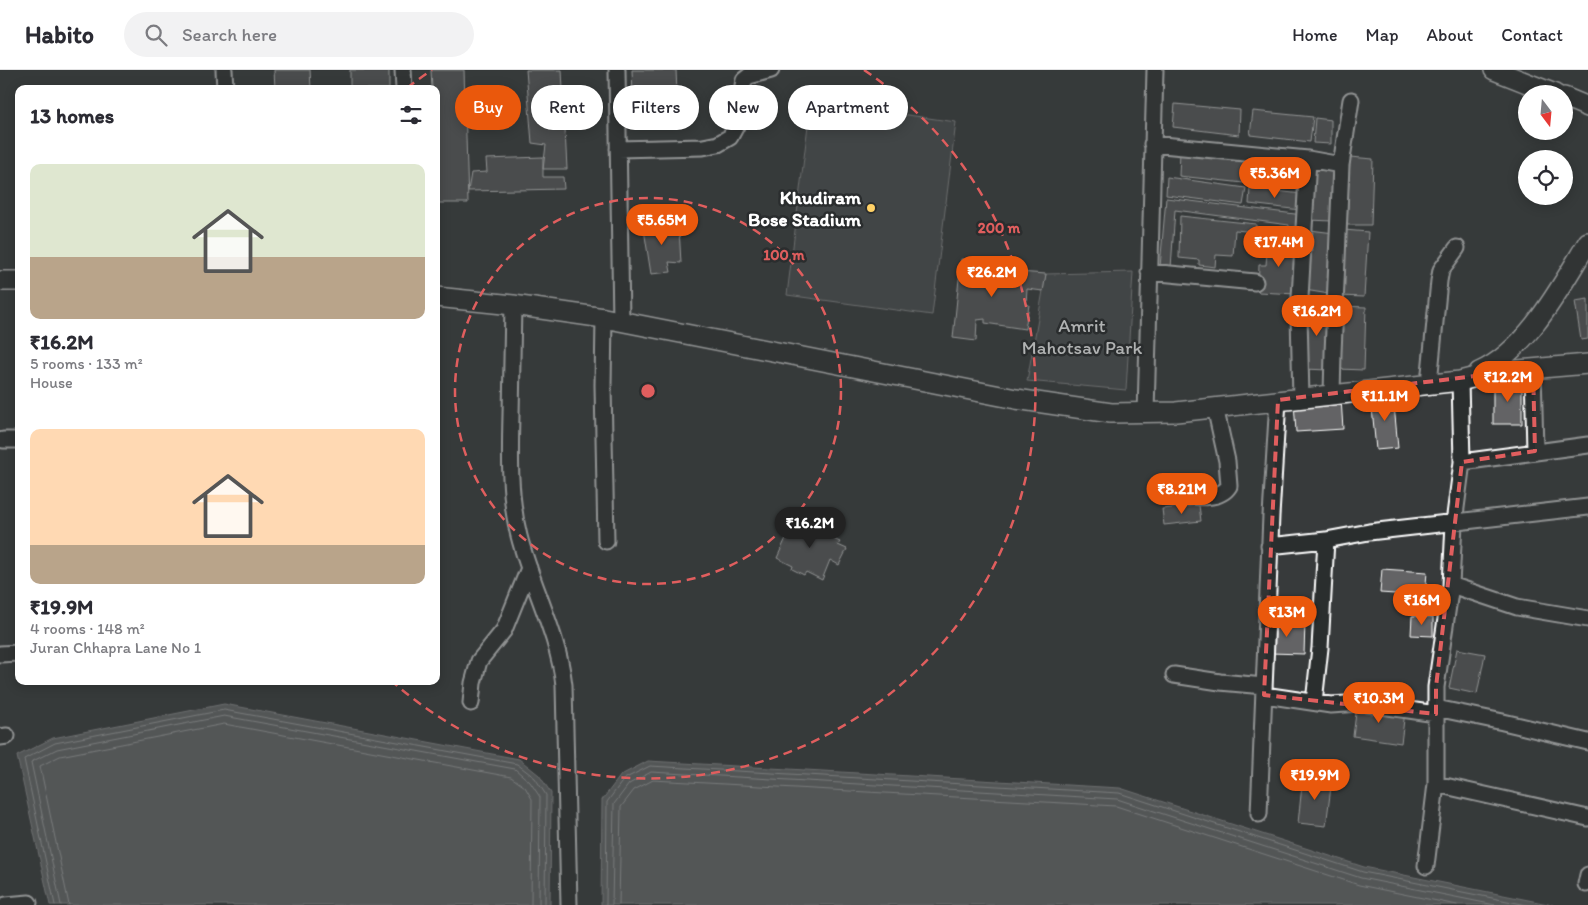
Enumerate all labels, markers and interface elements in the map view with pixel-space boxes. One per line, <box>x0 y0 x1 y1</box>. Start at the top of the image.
search box <box>124 12 474 57</box>
text: Habito <box>25 20 94 49</box>
icon: search <box>142 21 170 49</box>
text: Search here <box>182 23 277 46</box>
text: Home <box>1292 24 1338 46</box>
text: Map <box>1366 24 1399 46</box>
text: About <box>1427 24 1473 46</box>
text: Contact <box>1501 24 1563 46</box>
chip: Buy <box>455 85 521 130</box>
chip: Rent <box>531 85 603 130</box>
chip: Filters <box>613 85 699 130</box>
chip: New <box>709 85 778 130</box>
chip: Apartment <box>788 85 908 130</box>
north arrow <box>1518 85 1572 140</box>
map controls <box>1518 85 1573 205</box>
icon: filters <box>397 101 425 129</box>
text: 13 homes <box>30 103 114 128</box>
button: locate <box>1518 150 1573 205</box>
pin: ₹5.36M <box>1234 156 1316 199</box>
text: ₹5.36M <box>1250 163 1300 182</box>
place label: Khudiram Bose Stadium <box>748 186 861 231</box>
icon: home <box>183 196 273 286</box>
marker: Khudiram Bose Stadium <box>865 202 877 214</box>
pin: ₹5.65M <box>621 204 703 246</box>
text: ₹5.65M <box>637 210 687 229</box>
text: 200 m <box>978 219 1021 237</box>
pin: ₹17.4M <box>1238 226 1320 268</box>
text: ₹17.4M <box>1254 232 1304 251</box>
text: 100 m <box>763 246 805 264</box>
pin: ₹26.2M <box>951 256 1033 298</box>
text: ₹26.2M <box>967 262 1017 281</box>
pin: ₹16.2M <box>1276 294 1358 337</box>
text: ₹16.2M <box>1293 301 1341 320</box>
park label: Amrit Mahotsav Park <box>1022 314 1142 359</box>
text: ₹16.2M <box>30 329 94 354</box>
text: 5 rooms · 133 m² <box>30 354 143 373</box>
pin: ₹12.2M <box>1467 360 1549 403</box>
text: ₹12.2M <box>1484 367 1532 386</box>
text: House <box>30 373 73 392</box>
pin: ₹11.1M <box>1344 380 1426 422</box>
centre of rings <box>639 382 657 400</box>
text: ₹11.1M <box>1362 386 1408 405</box>
icon: home <box>183 461 273 551</box>
pin: ₹8.21M <box>1141 472 1223 515</box>
text: ₹8.21M <box>1158 479 1206 498</box>
pin: ₹16.2M <box>769 506 851 549</box>
text: ₹16.2M <box>786 513 834 532</box>
pin: ₹16M <box>1392 584 1452 626</box>
text: ₹16M <box>1404 590 1440 609</box>
text: ₹19.9M <box>30 594 94 619</box>
pin: ₹13M <box>1257 596 1317 638</box>
text: ₹13M <box>1269 602 1305 621</box>
text: 4 rooms · 148 m² <box>30 619 145 638</box>
text: Juran Chhapra Lane No 1 <box>30 638 201 657</box>
pin: ₹10.3M <box>1338 682 1420 724</box>
text: ₹10.3M <box>1354 688 1404 707</box>
pin: ₹19.9M <box>1274 758 1356 801</box>
text: ₹19.9M <box>1291 765 1339 784</box>

